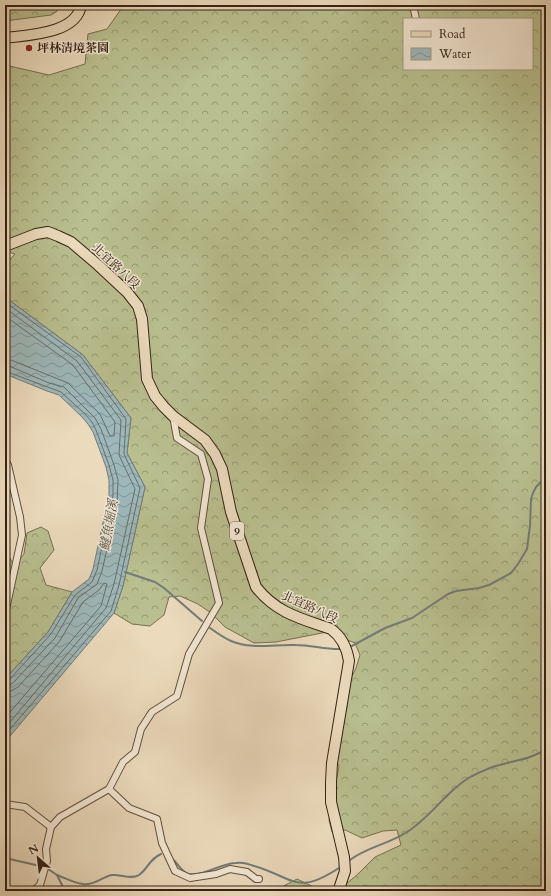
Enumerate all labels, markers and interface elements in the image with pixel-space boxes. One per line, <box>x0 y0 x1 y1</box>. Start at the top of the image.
legend <box>403 18 533 70</box>
text: Road <box>439 26 466 42</box>
place label: 坪林清境茶園 <box>37 40 109 56</box>
marker: 坪林清境茶園 <box>24 43 34 53</box>
text: Water <box>438 46 472 62</box>
street label: 北宜路八段 <box>89 240 143 292</box>
water label: 𩻸魚堀溪 <box>96 496 123 552</box>
road number: 9 <box>230 522 244 540</box>
street label: 北宜路八段 <box>279 587 341 627</box>
north arrow <box>18 838 58 878</box>
text: N <box>26 841 42 858</box>

